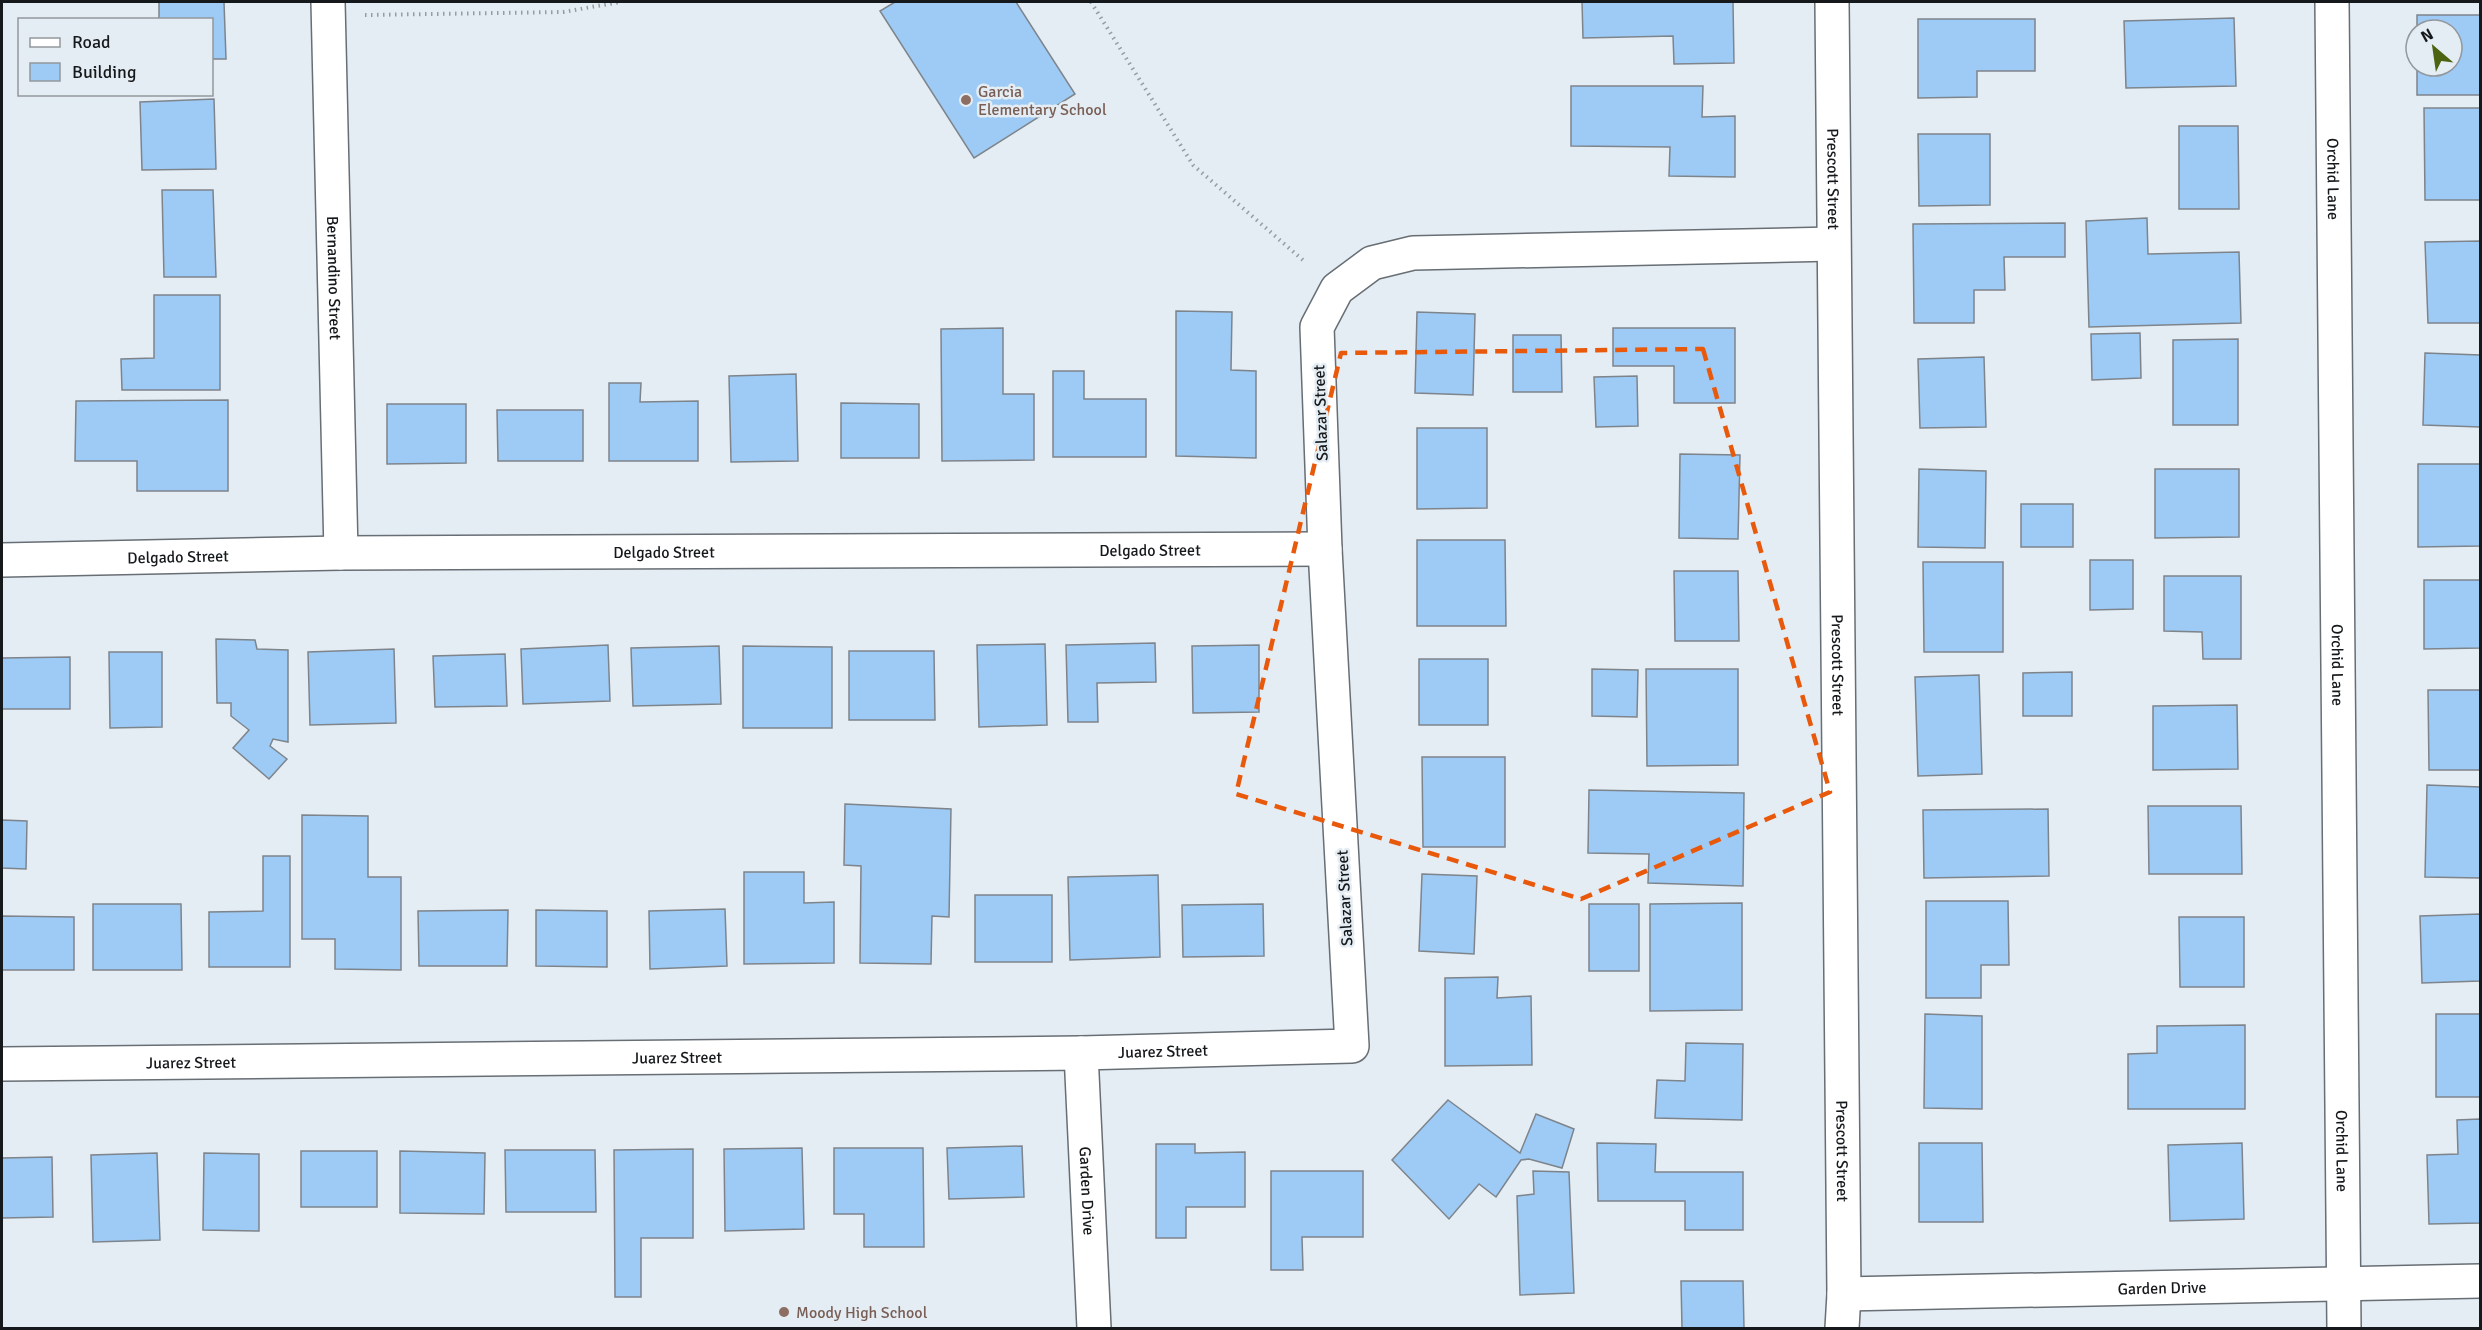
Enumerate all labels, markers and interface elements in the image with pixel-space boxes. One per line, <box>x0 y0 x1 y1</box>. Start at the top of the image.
legend <box>18 18 213 96</box>
north arrow <box>2404 18 2464 78</box>
text: N <box>2417 24 2437 47</box>
text: Road <box>72 31 111 53</box>
text: Building <box>72 61 136 83</box>
place label: Garcia Elementary School <box>978 82 1107 120</box>
marker: Garcia Elementary School <box>959 93 973 107</box>
street label: Prescott Street <box>1822 128 1843 230</box>
street label: Orchid Lane <box>2322 138 2343 220</box>
street label: Bernandino Street <box>322 216 345 341</box>
street label: Salazar Street <box>1309 364 1333 461</box>
street label: Delgado Street <box>1099 541 1201 561</box>
street label: Delgado Street <box>613 542 715 563</box>
street label: Delgado Street <box>127 546 229 568</box>
street label: Prescott Street <box>1827 614 1848 716</box>
street label: Orchid Lane <box>2327 624 2347 706</box>
street label: Salazar Street <box>1332 849 1358 946</box>
street label: Juarez Street <box>1118 1041 1209 1063</box>
street label: Juarez Street <box>632 1048 723 1069</box>
street label: Juarez Street <box>146 1053 237 1074</box>
street label: Prescott Street <box>1831 1100 1852 1202</box>
street label: Orchid Lane <box>2331 1110 2352 1192</box>
street label: Garden Drive <box>1074 1146 1099 1236</box>
street label: Garden Drive <box>2117 1278 2207 1299</box>
place label: Moody High School <box>796 1303 928 1323</box>
marker: Moody High School <box>777 1305 791 1319</box>

